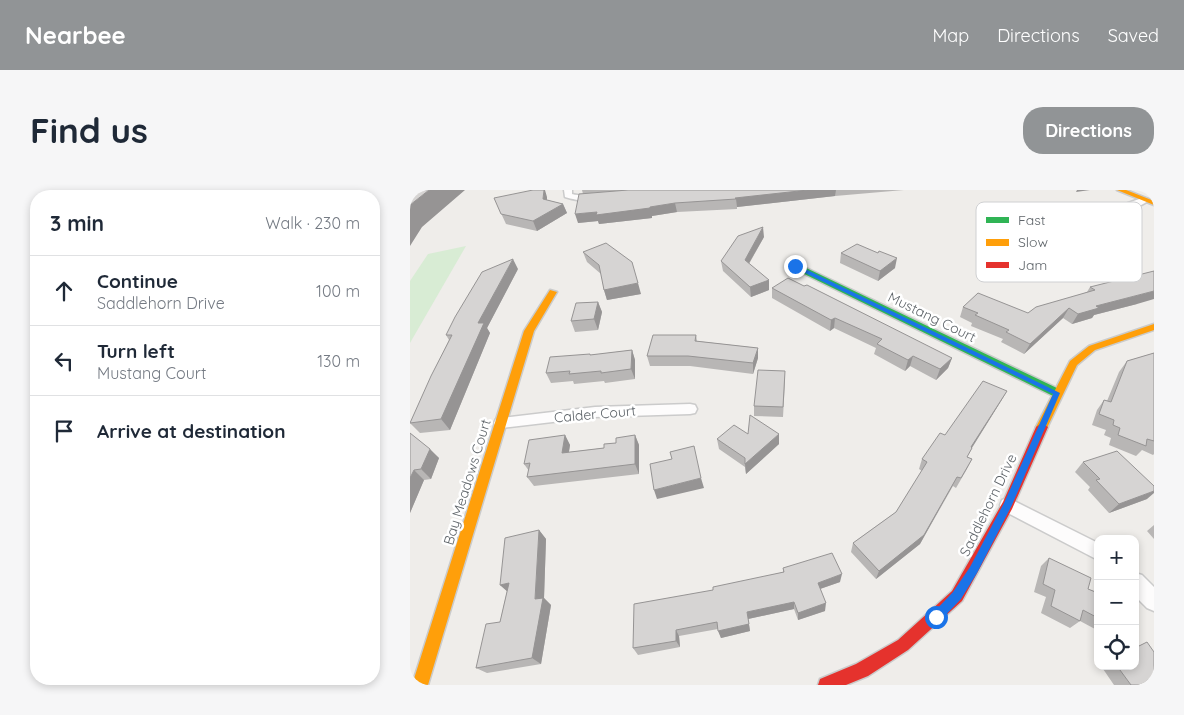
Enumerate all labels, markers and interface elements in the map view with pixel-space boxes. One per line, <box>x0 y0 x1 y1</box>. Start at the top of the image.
text: Nearbee <box>25 20 126 50</box>
text: Map <box>932 24 969 47</box>
text: Directions <box>997 24 1080 47</box>
text: Saved <box>1108 24 1159 47</box>
button: Directions <box>1023 107 1154 154</box>
text: Find us <box>30 108 148 152</box>
legend <box>976 202 1142 282</box>
text: 3 min <box>50 210 104 236</box>
text: Fast <box>1018 211 1046 229</box>
text: Walk · 230 m <box>265 213 360 233</box>
text: Slow <box>1018 233 1048 251</box>
route end <box>784 255 807 278</box>
text: Jam <box>1018 256 1047 274</box>
text: Continue <box>97 269 178 293</box>
icon: ahead <box>50 277 78 305</box>
text: 100 m <box>316 281 360 301</box>
street label: Mustang Court <box>885 288 979 346</box>
text: Saddlehorn Drive <box>97 293 225 313</box>
text: Turn left <box>97 339 175 363</box>
icon: left <box>50 347 78 375</box>
text: 130 m <box>317 351 360 371</box>
text: Mustang Court <box>97 363 206 383</box>
street label: Calder Court <box>553 401 637 427</box>
icon: arrive <box>50 417 78 445</box>
street label: Bay Meadows Court <box>439 417 495 547</box>
text: Arrive at destination <box>97 419 286 443</box>
street label: Saddlehorn Drive <box>955 451 1021 559</box>
map controls <box>1094 535 1139 670</box>
button: + <box>1094 535 1139 580</box>
button: − <box>1094 580 1139 625</box>
route start <box>925 606 948 629</box>
button: locate <box>1094 625 1139 670</box>

